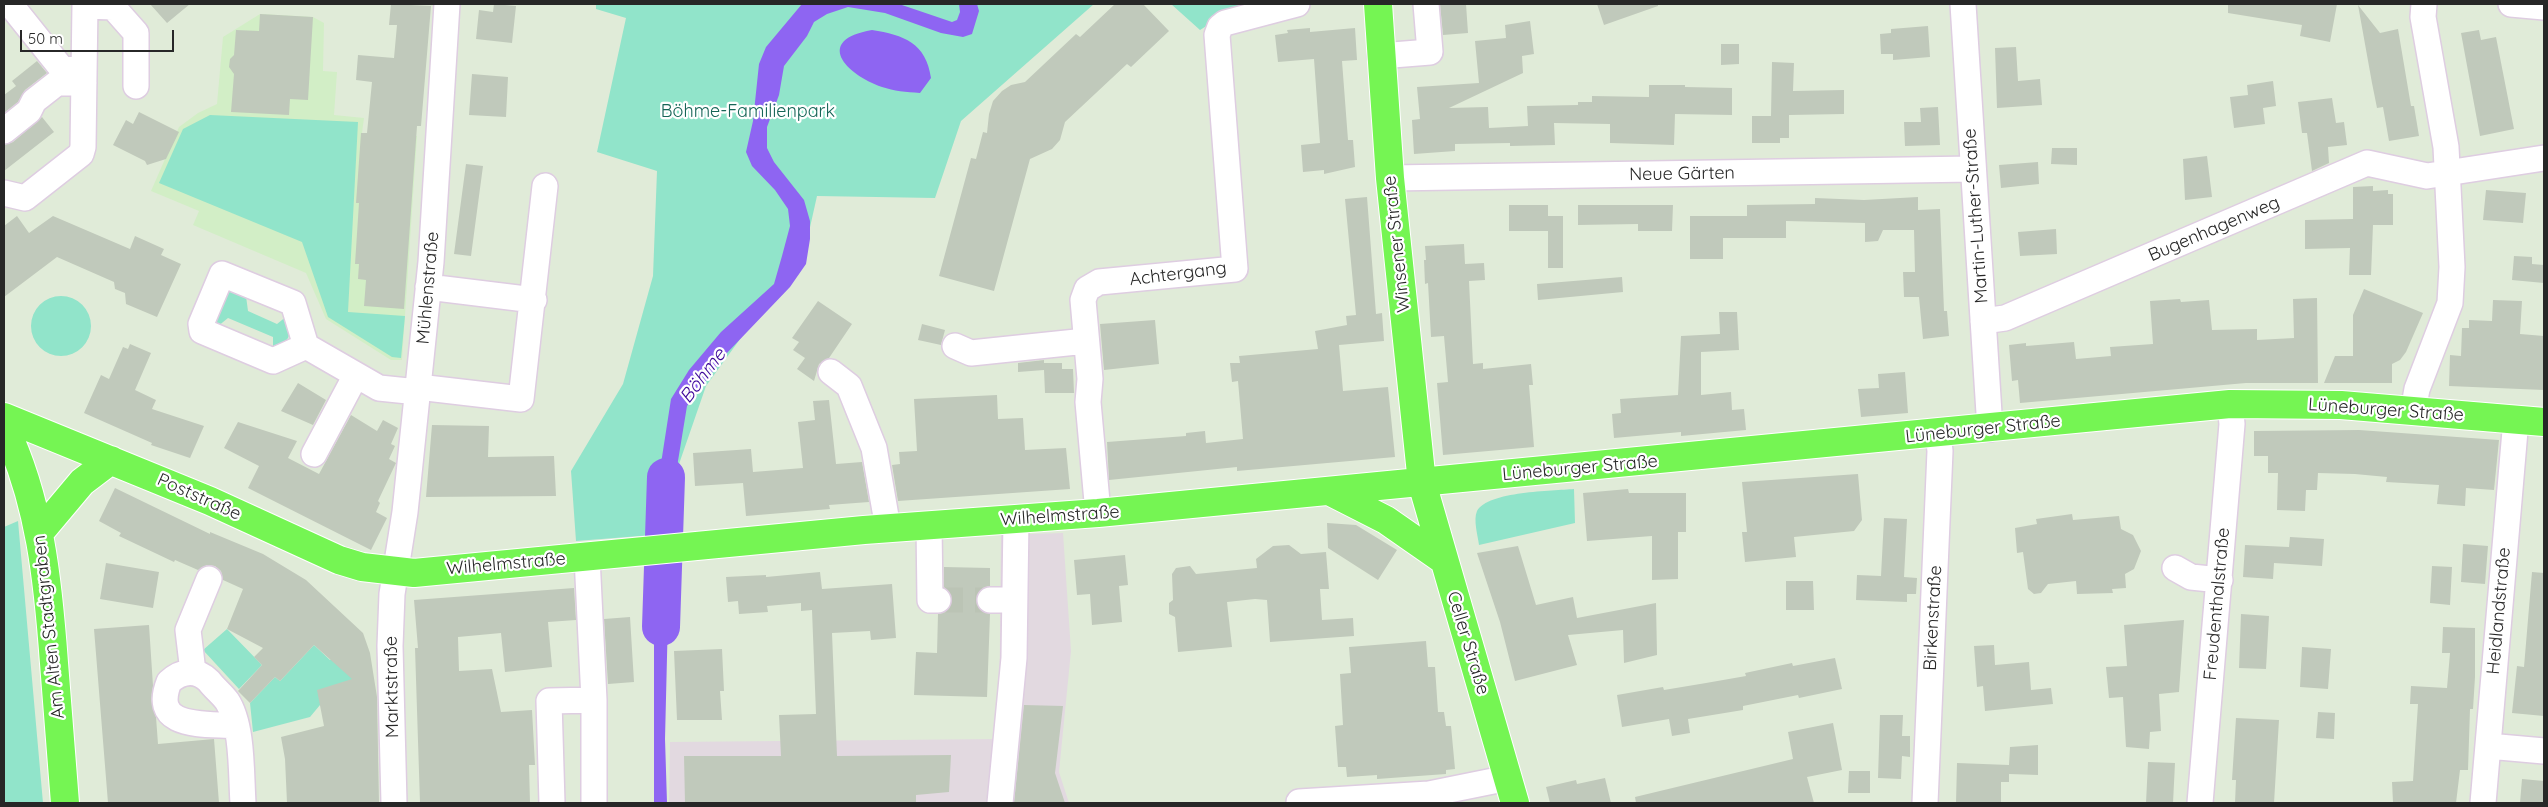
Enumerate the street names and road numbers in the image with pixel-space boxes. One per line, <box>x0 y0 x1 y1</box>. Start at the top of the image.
street label: Martin-Luther-Straße <box>1959 128 1993 304</box>
street label: Neue Gärten <box>1629 162 1735 186</box>
street label: Winsener Straße <box>1379 174 1415 314</box>
street label: Bugenhagenweg <box>2145 192 2283 266</box>
street label: Mühlenstraße <box>412 231 444 345</box>
street label: Achtergang <box>1128 257 1228 291</box>
street label: Lüneburger Straße <box>2307 394 2465 426</box>
street label: Lüneburger Straße <box>1904 410 2062 448</box>
street label: Lüneburger Straße <box>1501 450 1659 486</box>
street label: Poststraße <box>154 469 244 525</box>
street label: Wilhelmstraße <box>1000 501 1120 531</box>
street label: Freudenthalstraße <box>2200 527 2234 681</box>
street label: Am Alten Stadtgraben <box>29 534 69 720</box>
street label: Heidlandstraße <box>2483 547 2515 675</box>
street label: Wilhelmstraße <box>445 548 567 580</box>
street label: Birkenstraße <box>1919 565 1947 671</box>
street label: Celler Straße <box>1442 589 1494 697</box>
street label: Marktstraße <box>380 636 404 738</box>

